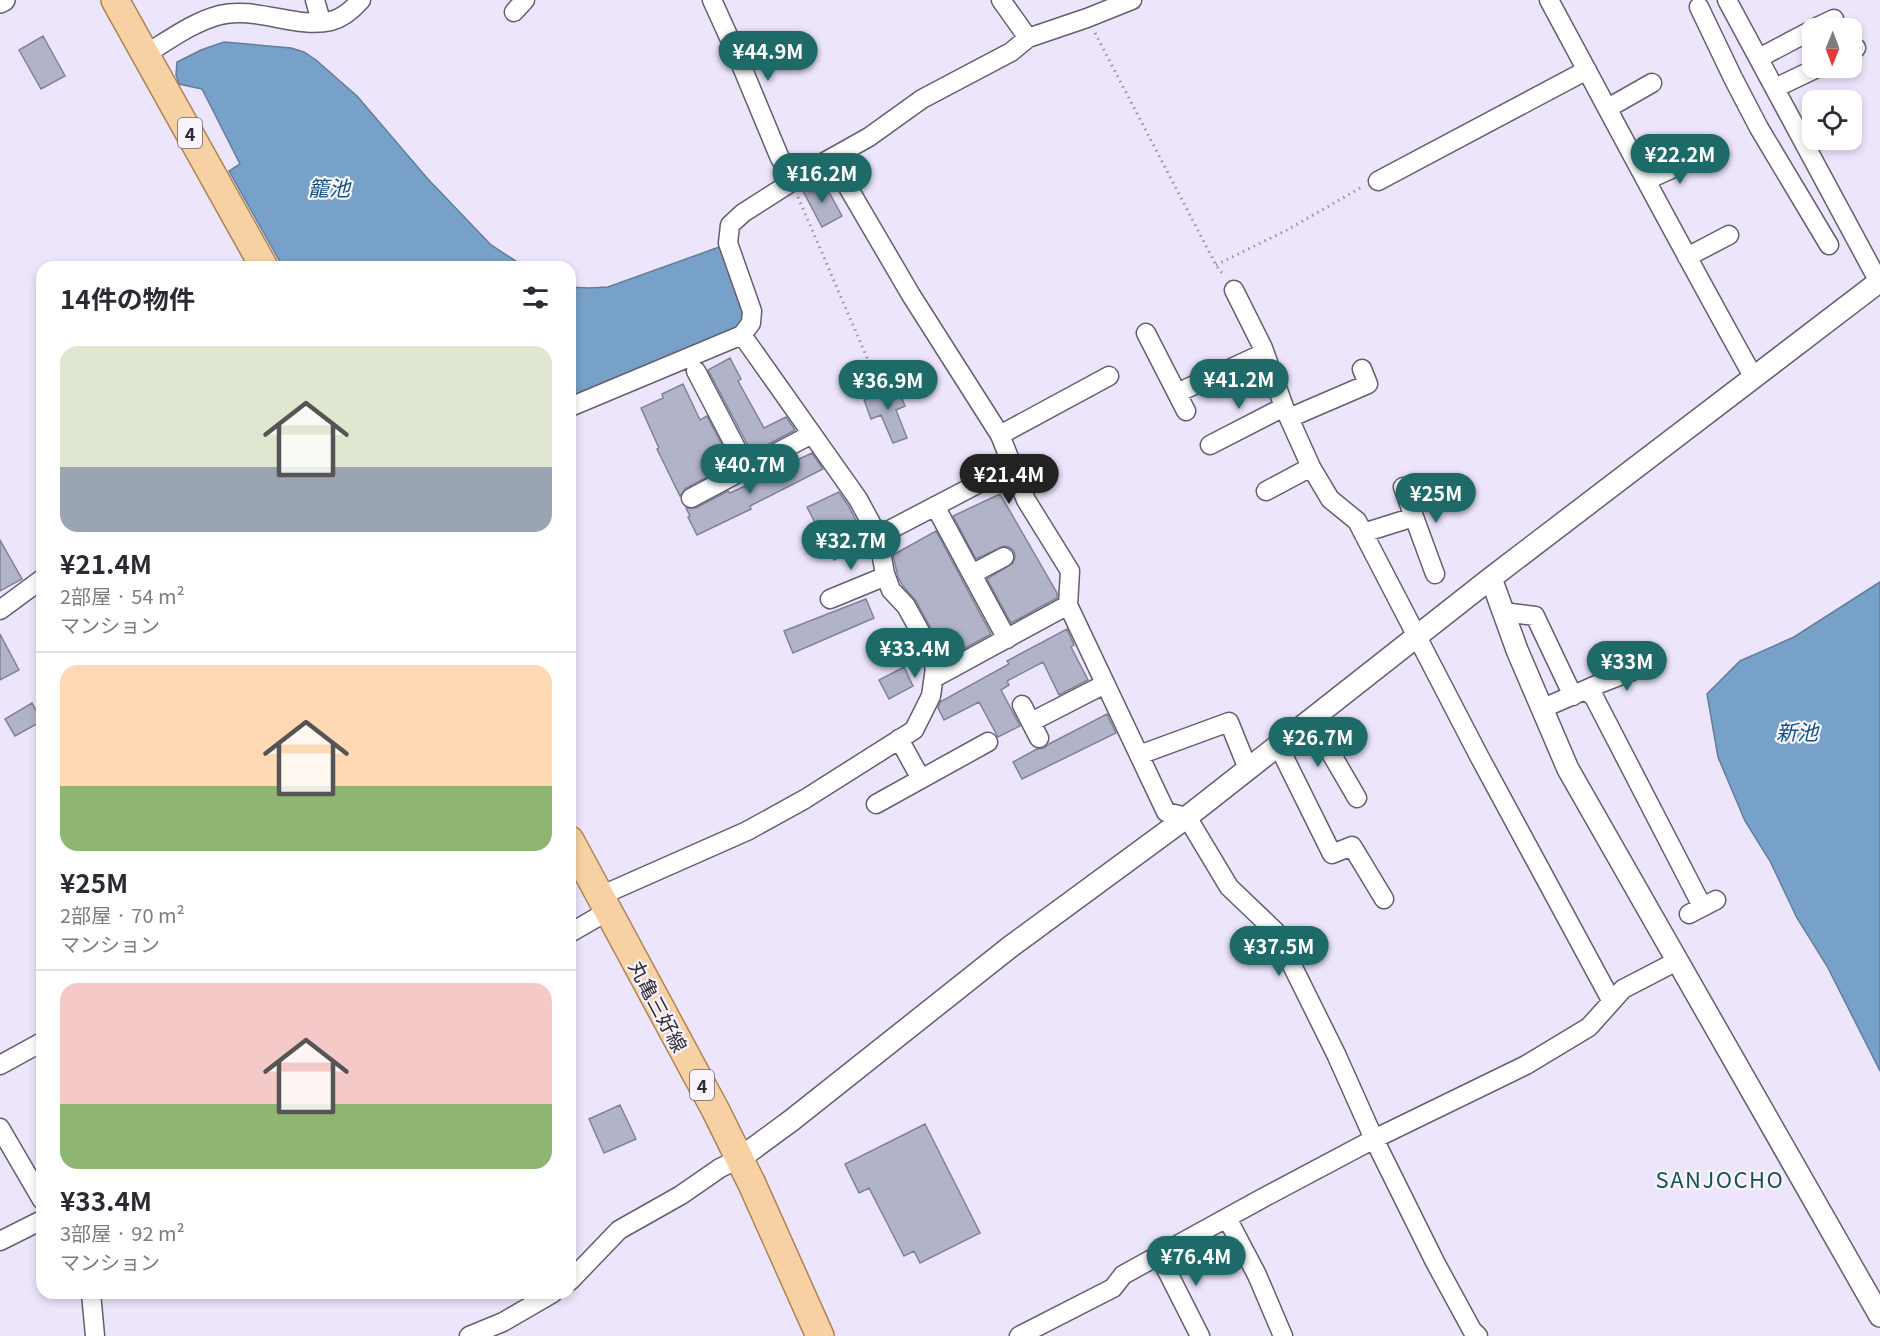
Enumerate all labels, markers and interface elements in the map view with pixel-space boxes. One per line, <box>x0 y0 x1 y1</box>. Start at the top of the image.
north arrow <box>1802 18 1862 78</box>
map controls <box>1802 18 1862 150</box>
pin: ¥44.9M <box>719 31 817 82</box>
text: ¥44.9M <box>733 36 803 65</box>
button: locate <box>1802 90 1862 150</box>
road number: 4 <box>178 118 202 148</box>
pin: ¥22.2M <box>1631 134 1729 185</box>
text: ¥22.2M <box>1645 139 1715 168</box>
pin: ¥16.2M <box>773 153 871 204</box>
text: ¥16.2M <box>787 158 857 187</box>
water label: 籠池 <box>308 172 352 202</box>
text: 14件の物件 <box>60 279 195 316</box>
icon: filters <box>519 281 552 314</box>
pin: ¥41.2M <box>1190 359 1288 410</box>
pin: ¥36.9M <box>839 360 937 411</box>
text: ¥41.2M <box>1204 364 1274 393</box>
text: ¥36.9M <box>853 365 923 394</box>
icon: home <box>252 385 360 493</box>
pin: ¥40.7M <box>701 444 799 495</box>
text: ¥40.7M <box>715 449 785 478</box>
pin: ¥21.4M <box>960 454 1058 505</box>
text: ¥21.4M <box>974 459 1044 488</box>
pin: ¥25M <box>1400 473 1472 524</box>
text: ¥25M <box>1410 478 1462 507</box>
pin: ¥32.7M <box>802 520 900 571</box>
text: ¥32.7M <box>816 525 886 554</box>
text: ¥21.4M <box>60 544 152 581</box>
text: 2部屋 · 54 m² <box>60 581 185 610</box>
text: マンション <box>60 610 160 639</box>
pin: ¥33.4M <box>866 628 964 679</box>
text: ¥33.4M <box>880 633 950 662</box>
pin: ¥33M <box>1591 641 1663 692</box>
text: ¥33M <box>1601 646 1653 675</box>
icon: home <box>252 704 360 812</box>
water label: 新池 <box>1776 716 1820 746</box>
pin: ¥26.7M <box>1269 717 1367 768</box>
text: ¥26.7M <box>1283 722 1353 751</box>
text: ¥25M <box>60 863 128 900</box>
text: 2部屋 · 70 m² <box>60 900 185 929</box>
pin: ¥37.5M <box>1230 926 1328 977</box>
text: マンション <box>60 929 160 958</box>
text: ¥37.5M <box>1244 931 1314 960</box>
street label: 丸亀三好線 <box>623 955 695 1057</box>
icon: home <box>252 1022 360 1130</box>
road number: 4 <box>690 1070 714 1100</box>
district label: SANJOCHO <box>1656 1162 1784 1194</box>
text: ¥33.4M <box>60 1181 152 1218</box>
text: 3部屋 · 92 m² <box>60 1218 185 1247</box>
pin: ¥76.4M <box>1147 1236 1245 1287</box>
text: ¥76.4M <box>1161 1241 1231 1270</box>
text: マンション <box>60 1247 160 1276</box>

